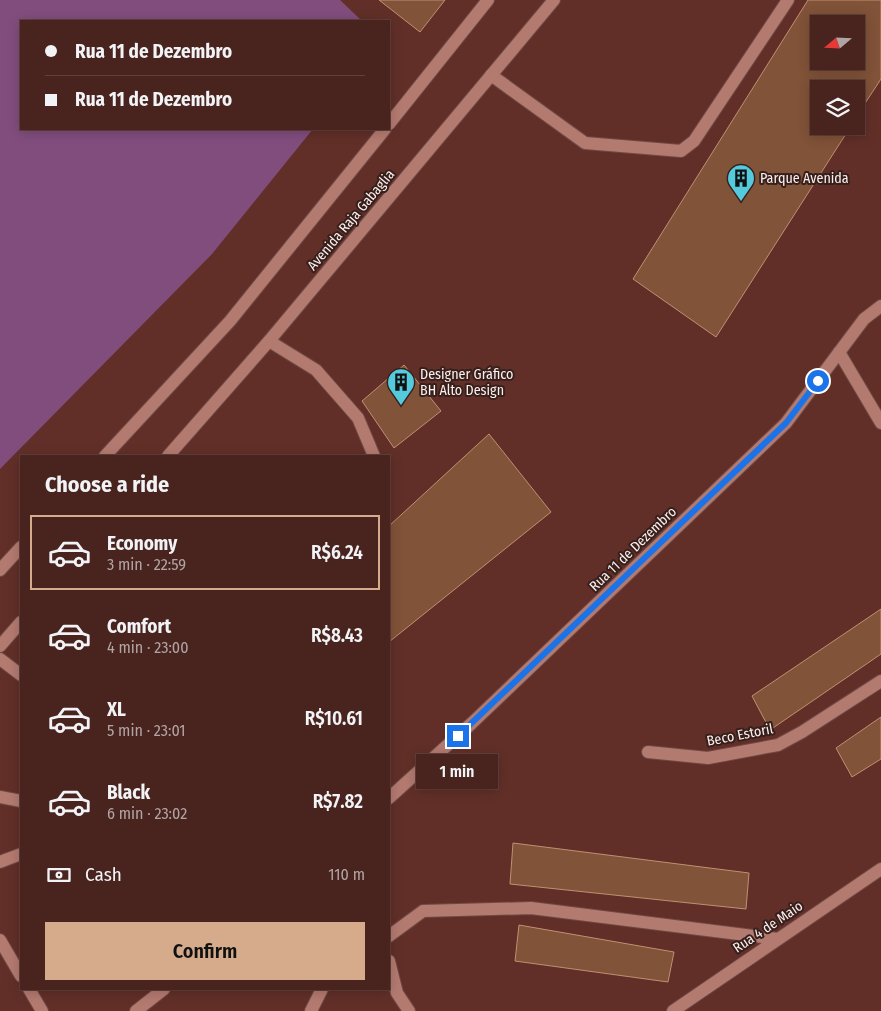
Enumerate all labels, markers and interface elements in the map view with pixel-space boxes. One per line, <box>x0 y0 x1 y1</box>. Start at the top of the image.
north arrow <box>810 15 865 70</box>
map controls <box>810 15 865 135</box>
text: Rua 11 de Dezembro <box>75 40 232 63</box>
button: layers <box>810 80 865 135</box>
text: Rua 11 de Dezembro <box>75 88 232 111</box>
building icon: Parque Avenida <box>726 163 756 202</box>
street label: Avenida Raja Gabaglia <box>304 166 398 274</box>
place label: Parque Avenida <box>760 170 849 187</box>
place label: Designer Gráfico BH Alto Design <box>420 366 513 399</box>
building icon: Designer Gráfico BH Alto Design <box>386 367 416 406</box>
route start <box>807 370 829 392</box>
text: Choose a ride <box>45 471 169 498</box>
street label: Rua 11 de Dezembro <box>586 503 680 595</box>
icon: car <box>47 530 92 575</box>
text: Economy <box>107 532 177 555</box>
text: R$6.24 <box>311 541 363 564</box>
text: 3 min · 22:59 <box>107 555 186 574</box>
icon: car <box>47 613 92 658</box>
text: Comfort <box>107 615 171 638</box>
text: R$8.43 <box>311 624 363 647</box>
text: 4 min · 23:00 <box>107 638 189 657</box>
icon: car <box>47 696 92 741</box>
text: XL <box>107 698 126 721</box>
text: R$10.61 <box>305 707 363 730</box>
street label: Beco Estoril <box>705 720 775 750</box>
text: 5 min · 23:01 <box>107 721 186 740</box>
route end <box>447 725 469 747</box>
callout: 1 min <box>417 754 499 788</box>
text: 1 min <box>440 762 474 781</box>
icon: car <box>47 779 92 824</box>
text: Black <box>107 781 150 804</box>
text: R$7.82 <box>313 790 363 813</box>
text: 6 min · 23:02 <box>107 804 187 823</box>
icon: cash <box>45 861 73 889</box>
text: Cash <box>85 863 122 886</box>
text: 110 m <box>328 865 365 884</box>
street label: Rua 4 de Maio <box>730 897 806 957</box>
button: Confirm <box>45 922 365 980</box>

